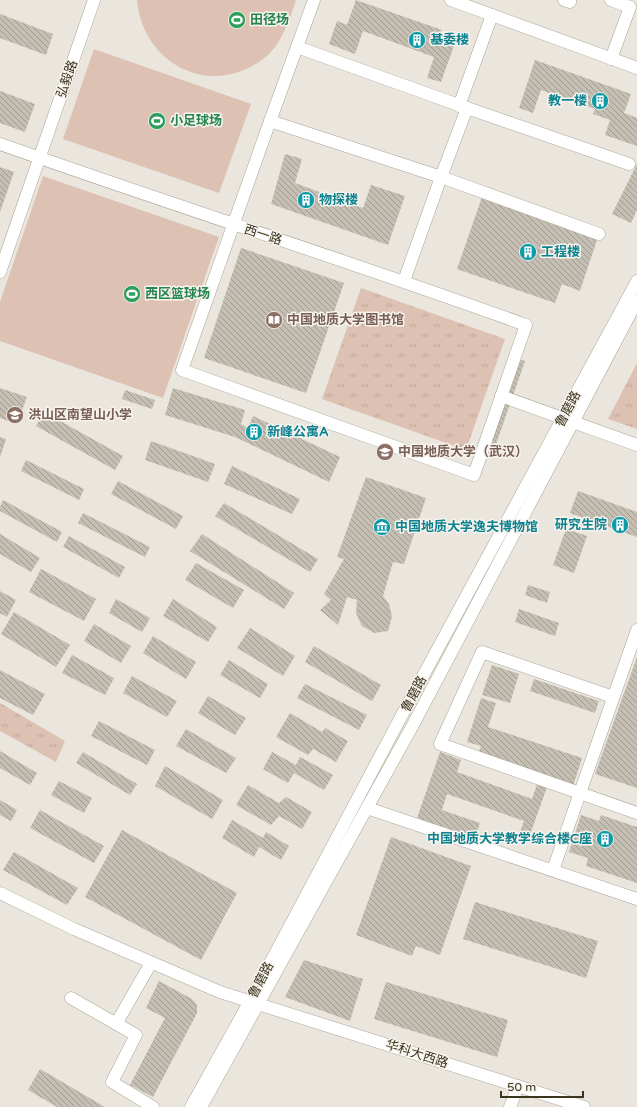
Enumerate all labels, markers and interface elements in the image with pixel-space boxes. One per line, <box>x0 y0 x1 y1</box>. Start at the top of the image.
sports icon: 田径场 <box>227 10 247 30</box>
place label: 田径场 <box>250 12 289 28</box>
building icon: 基委楼 <box>407 30 427 50</box>
place label: 基委楼 <box>430 32 469 48</box>
street label: 弘毅路 <box>53 58 81 100</box>
building icon: 教一楼 <box>590 91 610 111</box>
place label: 教一楼 <box>548 93 587 109</box>
sports icon: 小足球场 <box>147 111 167 131</box>
place label: 小足球场 <box>170 113 222 129</box>
building icon: 物探楼 <box>296 190 316 210</box>
place label: 物探楼 <box>319 192 358 208</box>
street label: 西一路 <box>242 221 284 249</box>
building icon: 工程楼 <box>518 242 538 262</box>
place label: 工程楼 <box>541 244 580 260</box>
sports icon: 西区篮球场 <box>122 284 142 304</box>
place label: 西区篮球场 <box>145 286 210 302</box>
library icon: 中国地质大学图书馆 <box>264 310 284 330</box>
place label: 中国地质大学图书馆 <box>287 312 404 328</box>
street label: 鲁磨路 <box>552 388 584 430</box>
school or university icon: 洪山区南望山小学 <box>5 405 25 425</box>
place label: 洪山区南望山小学 <box>28 407 132 423</box>
building icon: 新峰公寓A <box>244 422 264 442</box>
place label: 新峰公寓A <box>267 424 329 440</box>
school or university icon: 中国地质大学（武汉） <box>375 442 395 462</box>
place label: 中国地质大学（武汉） <box>398 444 528 460</box>
building icon: 研究生院 <box>610 515 630 535</box>
museum icon: 中国地质大学逸夫博物馆 <box>372 517 392 537</box>
place label: 研究生院 <box>555 517 607 533</box>
place label: 中国地质大学逸夫博物馆 <box>395 519 538 535</box>
street label: 鲁磨路 <box>398 673 430 715</box>
building icon: 中国地质大学教学综合楼C座 <box>595 829 615 849</box>
place label: 中国地质大学教学综合楼C座 <box>427 831 592 847</box>
street label: 鲁磨路 <box>245 959 277 1001</box>
street label: 华科大西路 <box>384 1036 450 1072</box>
scale bar <box>501 1073 583 1099</box>
text: 50 m <box>507 1080 536 1094</box>

